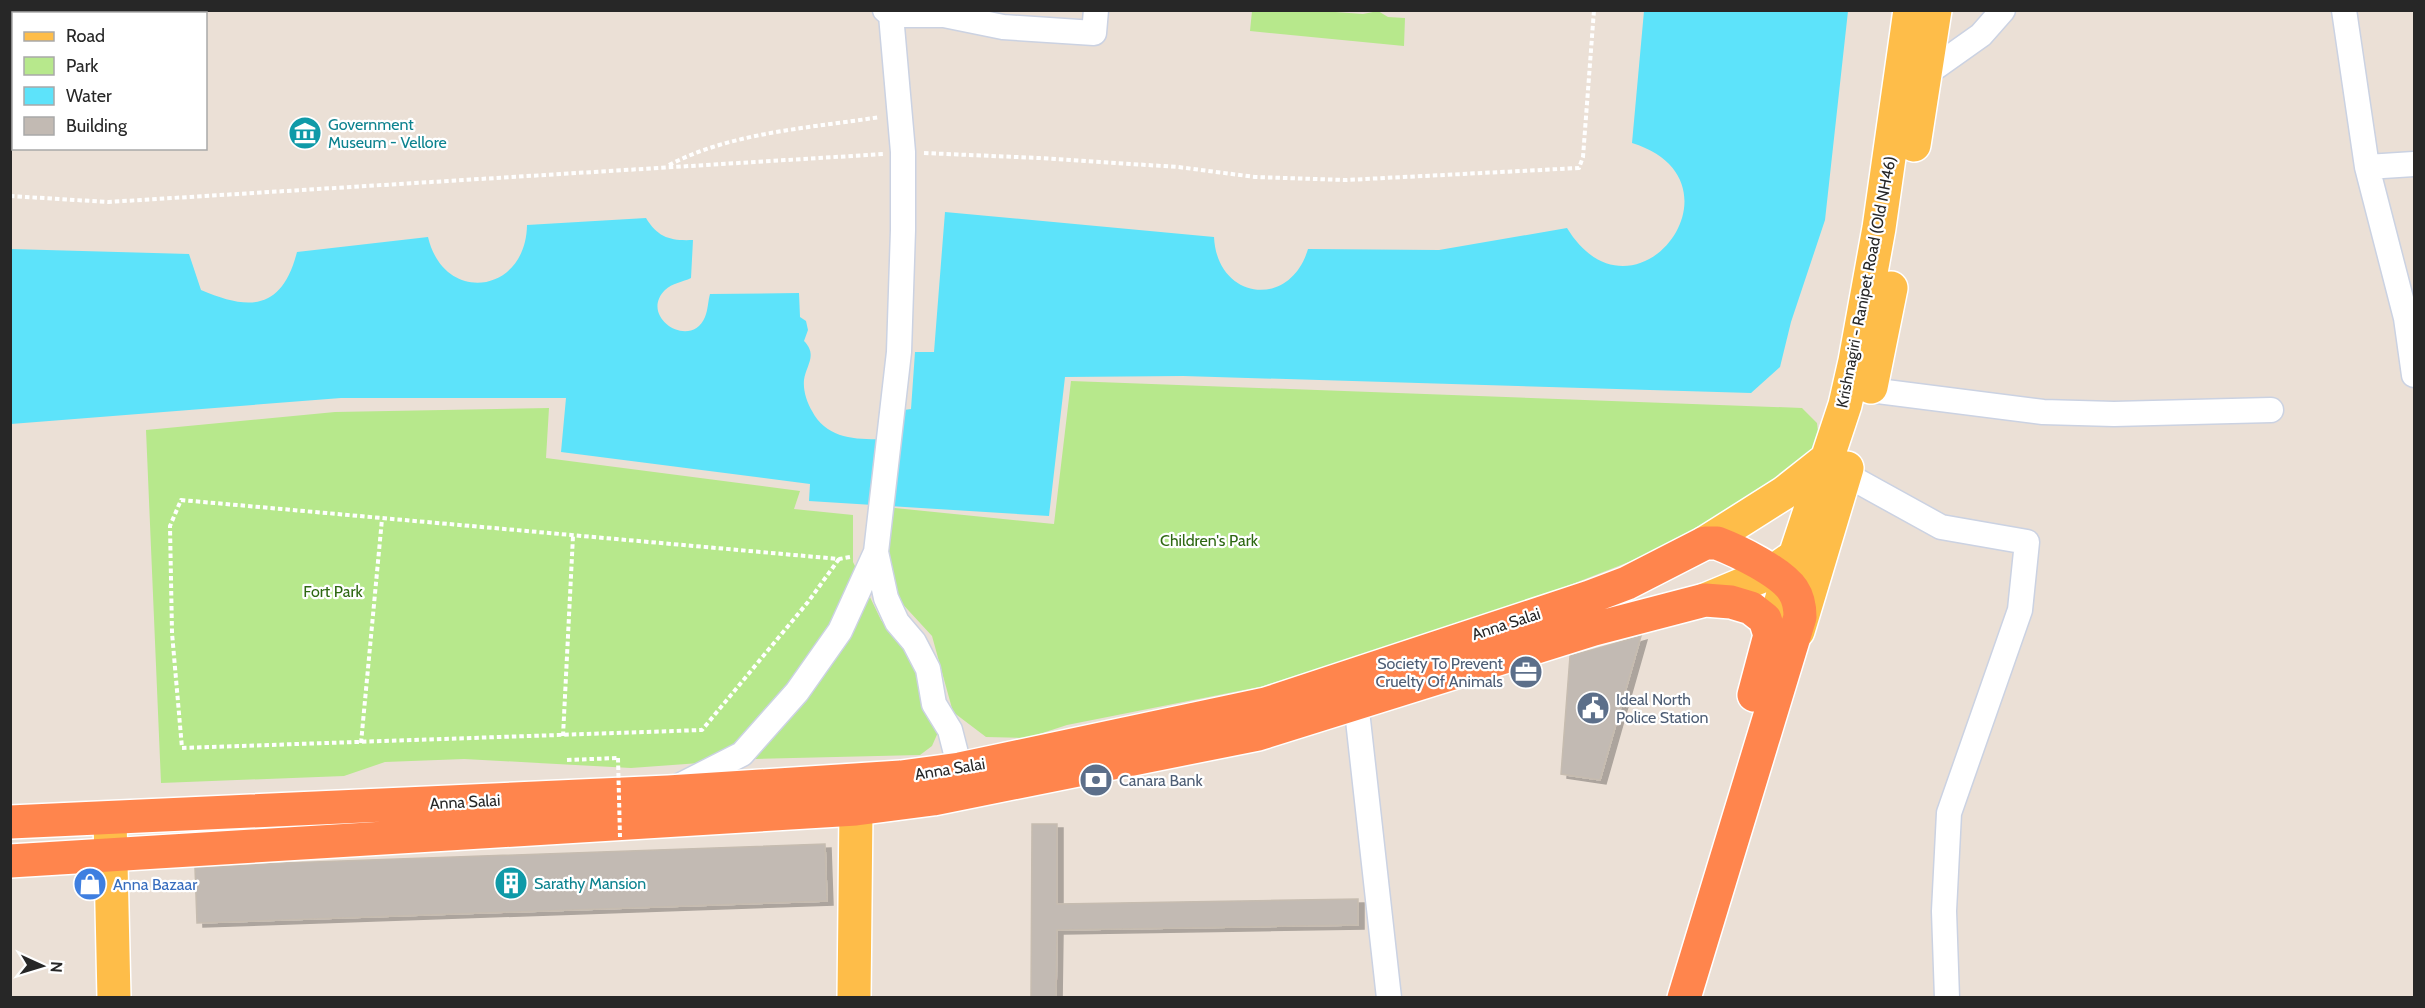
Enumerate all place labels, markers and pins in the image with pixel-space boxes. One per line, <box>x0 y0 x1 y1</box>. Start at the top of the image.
museum icon: Government Museum - Vellore <box>287 115 323 151</box>
place label: Government Museum - Vellore <box>328 115 447 152</box>
place label: Society To Prevent Cruelty Of Animals <box>1375 654 1504 691</box>
office icon: Society To Prevent Cruelty Of Animals <box>1508 654 1544 690</box>
public building icon: Ideal North Police Station <box>1575 690 1611 726</box>
place label: Ideal North Police Station <box>1616 690 1708 727</box>
bank icon: Canara Bank <box>1078 762 1114 798</box>
place label: Canara Bank <box>1119 771 1204 790</box>
building icon: Sarathy Mansion <box>493 865 529 901</box>
shop icon: Anna Bazaar <box>72 866 108 902</box>
place label: Sarathy Mansion <box>534 874 646 893</box>
place label: Anna Bazaar <box>113 875 198 894</box>

